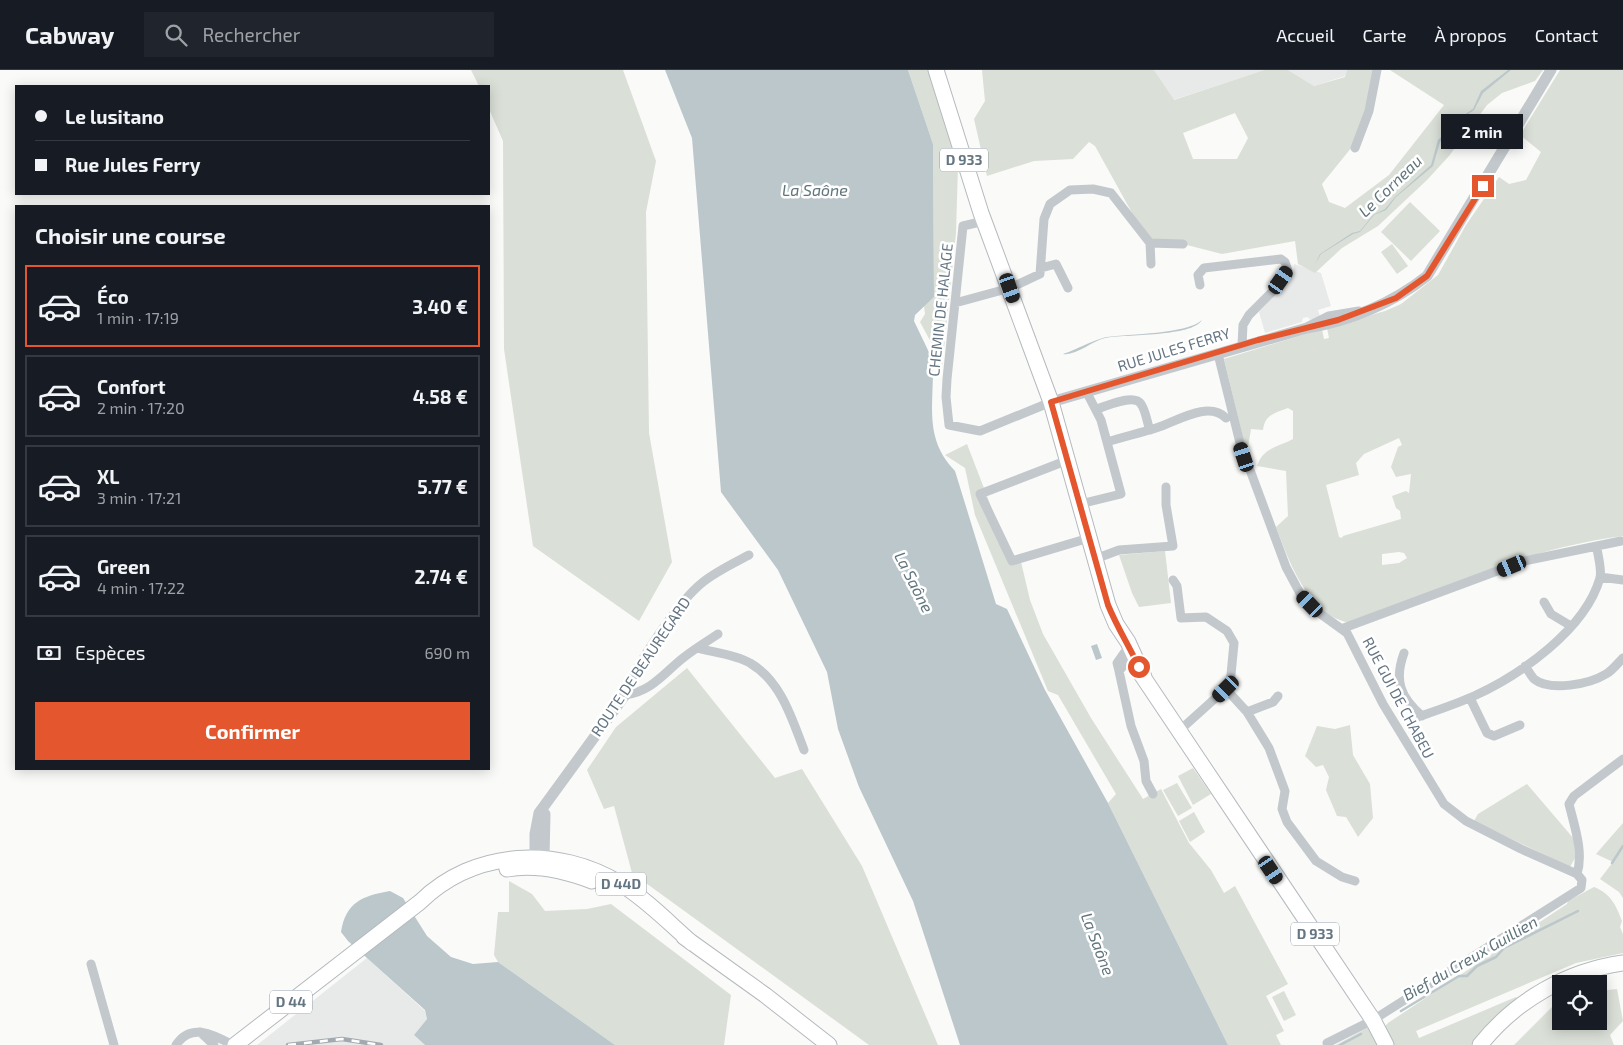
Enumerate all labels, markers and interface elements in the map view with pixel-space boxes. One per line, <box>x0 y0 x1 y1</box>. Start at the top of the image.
search box <box>144 12 494 57</box>
text: Cabway <box>25 20 114 49</box>
icon: search <box>162 21 190 49</box>
text: Rechercher <box>202 23 300 46</box>
text: Accueil <box>1276 24 1335 46</box>
text: Carte <box>1363 24 1406 46</box>
text: À propos <box>1434 24 1507 46</box>
text: Contact <box>1535 24 1598 46</box>
text: Le lusitano <box>65 105 164 128</box>
callout: 2 min <box>1442 114 1524 148</box>
text: 2 min <box>1462 122 1502 141</box>
road number: D 933 <box>940 148 988 172</box>
water label: Le Corneau <box>1354 151 1425 220</box>
text: Rue Jules Ferry <box>65 153 200 176</box>
route end <box>1472 175 1494 197</box>
water label: La Saône <box>782 180 848 199</box>
text: Choisir une course <box>35 222 226 248</box>
street label: CHEMIN DE HALAGE <box>924 242 956 377</box>
car <box>1266 263 1295 297</box>
car <box>998 271 1021 305</box>
icon: car <box>37 284 82 329</box>
text: Éco <box>97 285 129 308</box>
text: 3.40 € <box>412 295 468 318</box>
text: 1 min · 17:19 <box>97 308 179 327</box>
street label: RUE JULES FERRY <box>1115 323 1233 375</box>
icon: car <box>37 374 82 419</box>
text: Confort <box>97 375 165 398</box>
text: 4.58 € <box>413 385 468 408</box>
text: 2 min · 17:20 <box>97 398 185 417</box>
car <box>1232 440 1255 474</box>
icon: car <box>37 464 82 509</box>
text: XL <box>97 465 119 488</box>
text: 5.77 € <box>417 475 468 498</box>
text: 3 min · 17:21 <box>97 488 181 507</box>
water label: La Saône <box>891 548 938 616</box>
car <box>1495 553 1528 579</box>
icon: car <box>37 554 82 599</box>
text: Green <box>97 555 150 578</box>
text: 2.74 € <box>415 565 468 588</box>
text: 4 min · 17:22 <box>97 578 185 597</box>
car <box>1294 588 1325 620</box>
street label: ROUTE DE BEAUREGARD <box>587 593 693 739</box>
street label: RUE GUI DE CHABEU <box>1359 634 1439 761</box>
icon: cash <box>35 639 63 667</box>
text: Espèces <box>75 641 146 664</box>
text: 690 m <box>424 643 470 662</box>
route start <box>1128 656 1150 678</box>
car <box>1210 673 1241 705</box>
button: Confirmer <box>35 702 470 760</box>
car <box>1256 853 1285 887</box>
road number: D 44D <box>596 872 646 896</box>
water label: La Saône <box>1078 910 1119 978</box>
water label: Bief du Creux Guillien <box>1399 911 1541 1004</box>
road number: D 933 <box>1291 922 1339 946</box>
map controls <box>1552 975 1607 1030</box>
button: locate <box>1552 975 1607 1030</box>
road number: D 44 <box>270 990 312 1014</box>

